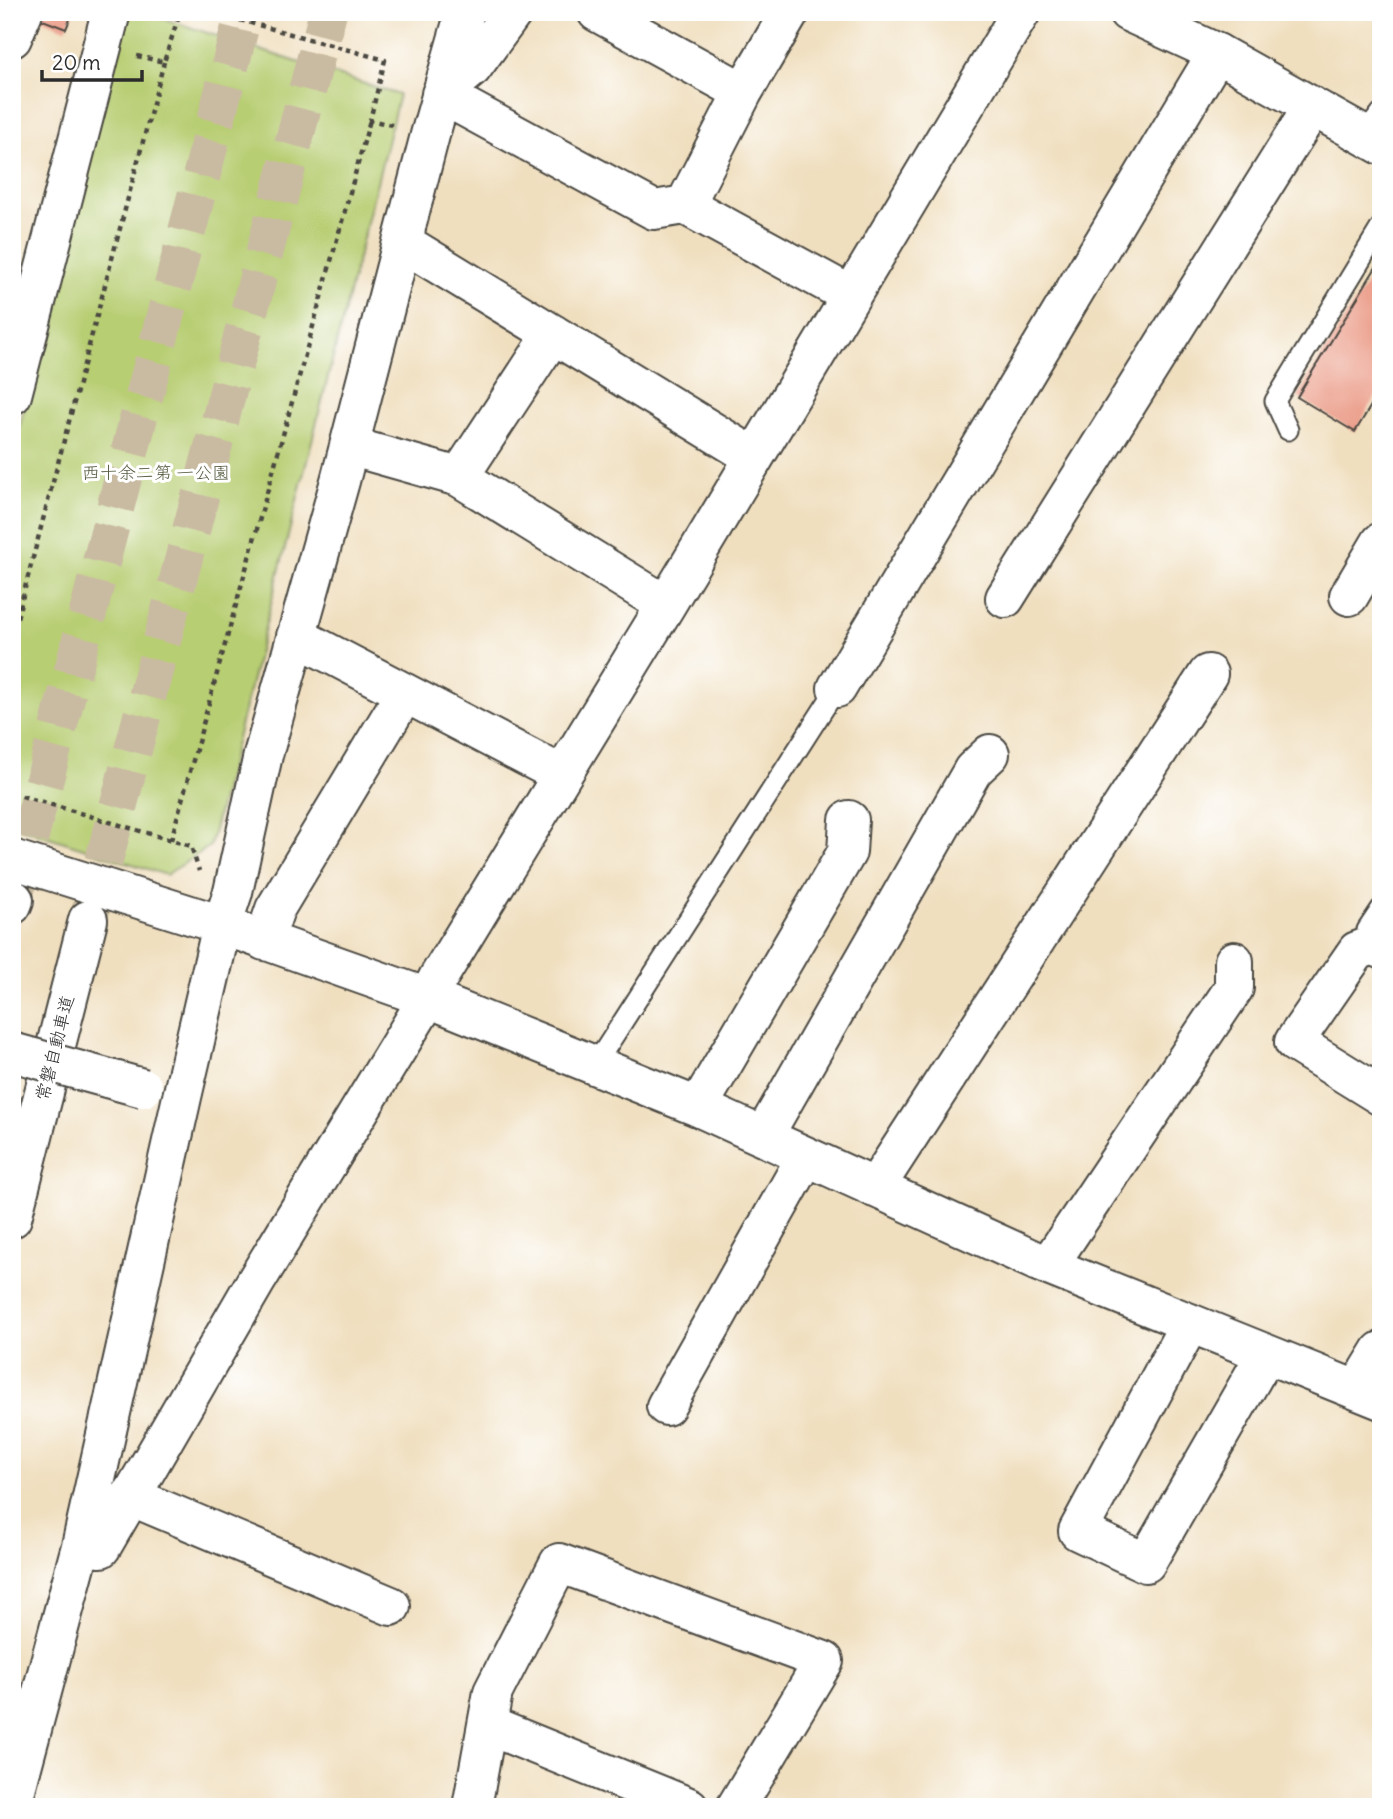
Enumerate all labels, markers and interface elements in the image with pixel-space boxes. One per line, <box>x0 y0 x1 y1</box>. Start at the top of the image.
scale bar <box>42 38 142 82</box>
text: 20 m <box>52 49 101 76</box>
park label: 西十余二第 一公園 <box>82 461 230 484</box>
street label: 常磐自動車道 <box>30 993 79 1103</box>

